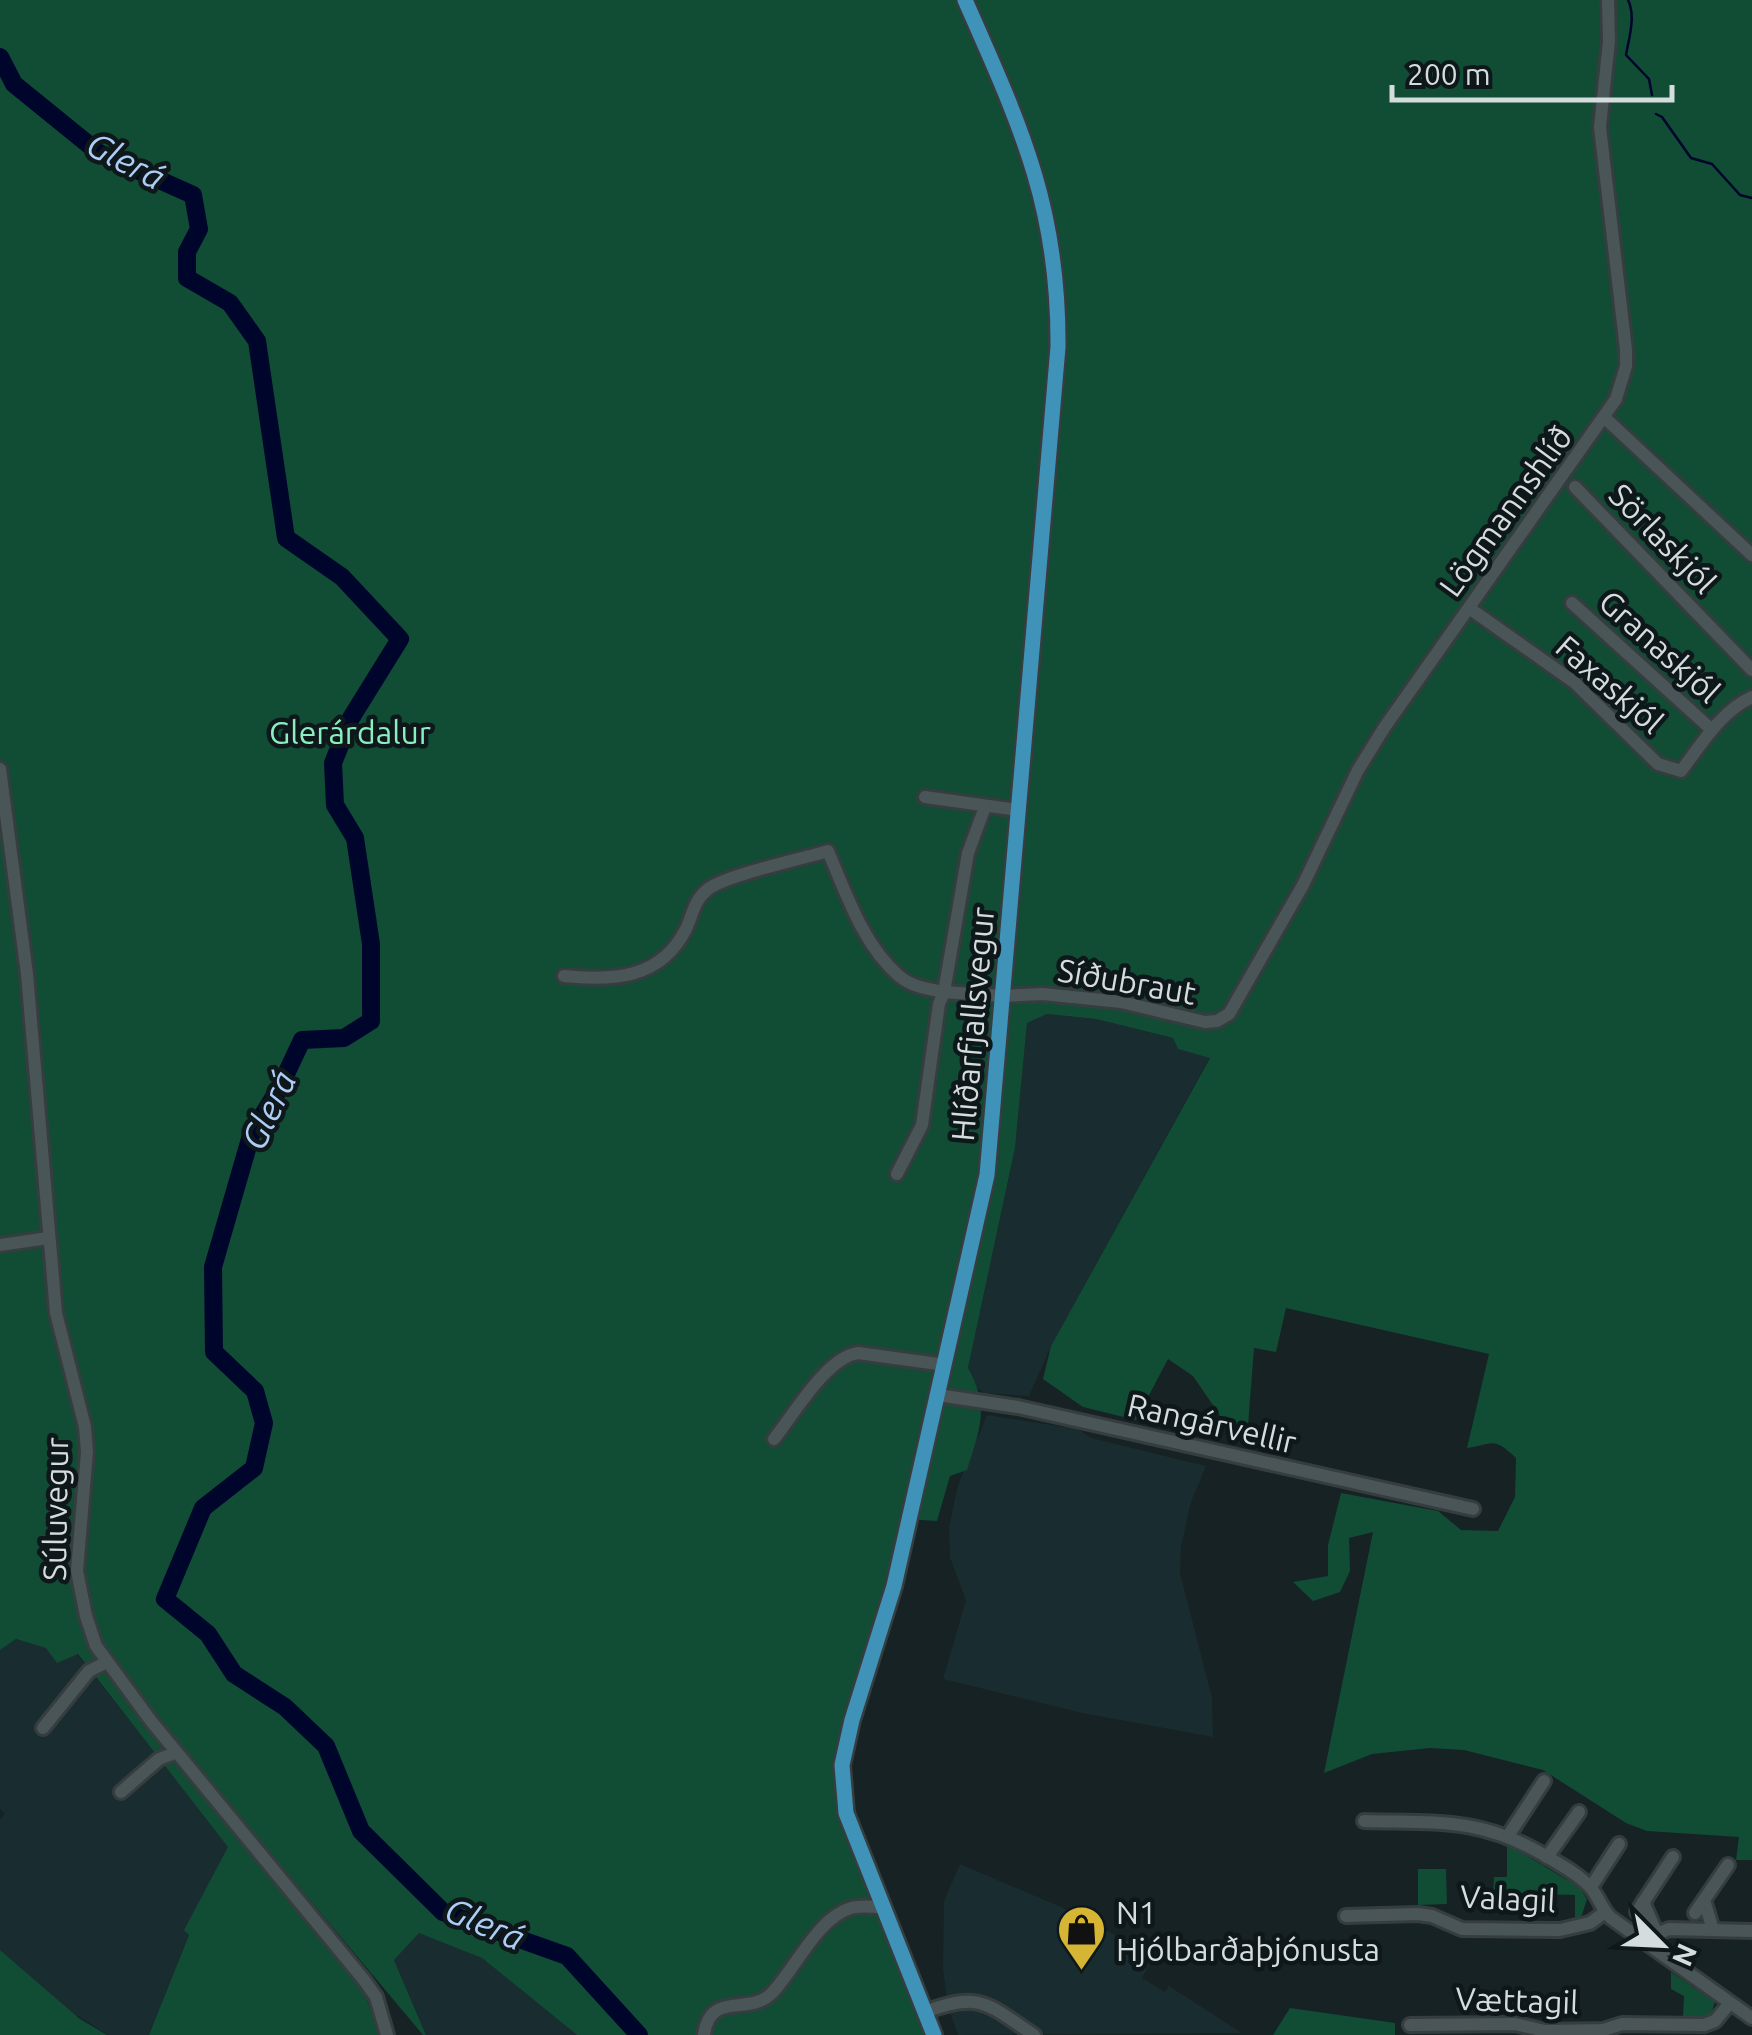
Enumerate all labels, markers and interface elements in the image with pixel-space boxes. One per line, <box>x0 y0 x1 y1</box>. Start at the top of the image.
scale bar <box>1392 40 1672 102</box>
text: 200 m <box>1407 57 1491 91</box>
water label: Glerá <box>80 123 172 197</box>
street label: Lögmannshlíð <box>1431 419 1579 603</box>
street label: Sörlaskjól <box>1602 476 1724 600</box>
street label: Granaskjól <box>1592 583 1728 709</box>
street label: Faxaskjól <box>1549 628 1671 740</box>
park label: Glerárdalur <box>269 714 431 750</box>
street label: Hlíðarfjallsvegur <box>944 905 1000 1143</box>
street label: Síðubraut <box>1055 951 1199 1011</box>
water label: Glerá <box>233 1064 303 1156</box>
street label: Rangárvellir <box>1124 1386 1300 1460</box>
street label: Súluvegur <box>36 1437 74 1581</box>
street label: Valagil <box>1459 1878 1557 1918</box>
water label: Glerá <box>439 1889 531 1957</box>
place label: N1 Hjólbarðaþjónusta <box>1116 1894 1380 1967</box>
north arrow <box>1612 1895 1712 1995</box>
shop icon: N1 Hjólbarðaþjónusta <box>1055 1904 1107 1972</box>
text: N <box>1667 1940 1704 1971</box>
street label: Vættagil <box>1455 1980 1579 2020</box>

